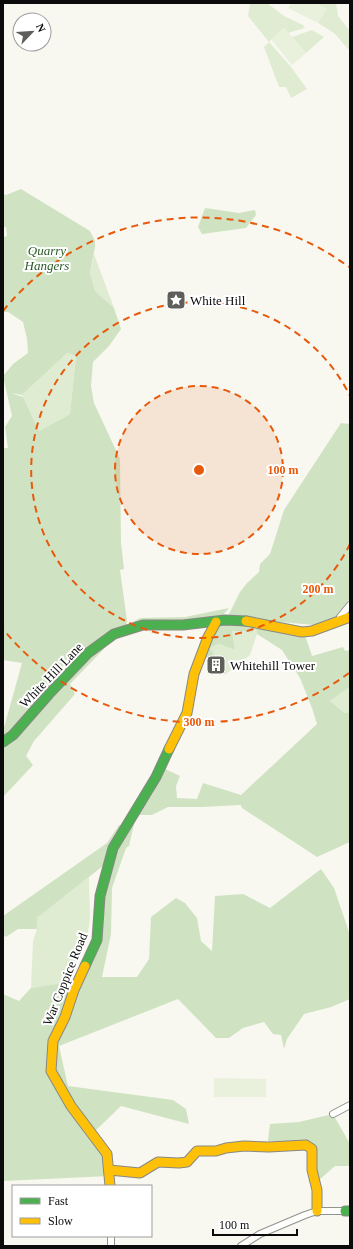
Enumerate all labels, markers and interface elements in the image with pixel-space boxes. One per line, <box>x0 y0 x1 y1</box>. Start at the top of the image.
north arrow <box>12 12 52 52</box>
text: N <box>34 22 48 34</box>
park label: Quarry Hangers <box>24 243 69 273</box>
place icon: White Hill <box>165 289 187 311</box>
place label: White Hill <box>190 293 246 308</box>
centre of rings <box>192 463 206 477</box>
text: 100 m <box>268 463 299 477</box>
text: 200 m <box>303 582 334 596</box>
street label: White Hill Lane <box>16 639 86 711</box>
building icon: Whitehill Tower <box>205 654 227 676</box>
place label: Whitehill Tower <box>230 658 316 673</box>
text: 300 m <box>184 715 215 729</box>
street label: War Coppice Road <box>40 930 91 1028</box>
legend <box>12 1185 152 1237</box>
text: Fast <box>48 1194 69 1208</box>
scale bar <box>213 1211 297 1237</box>
text: Slow <box>48 1214 73 1228</box>
text: 100 m <box>219 1218 250 1232</box>

